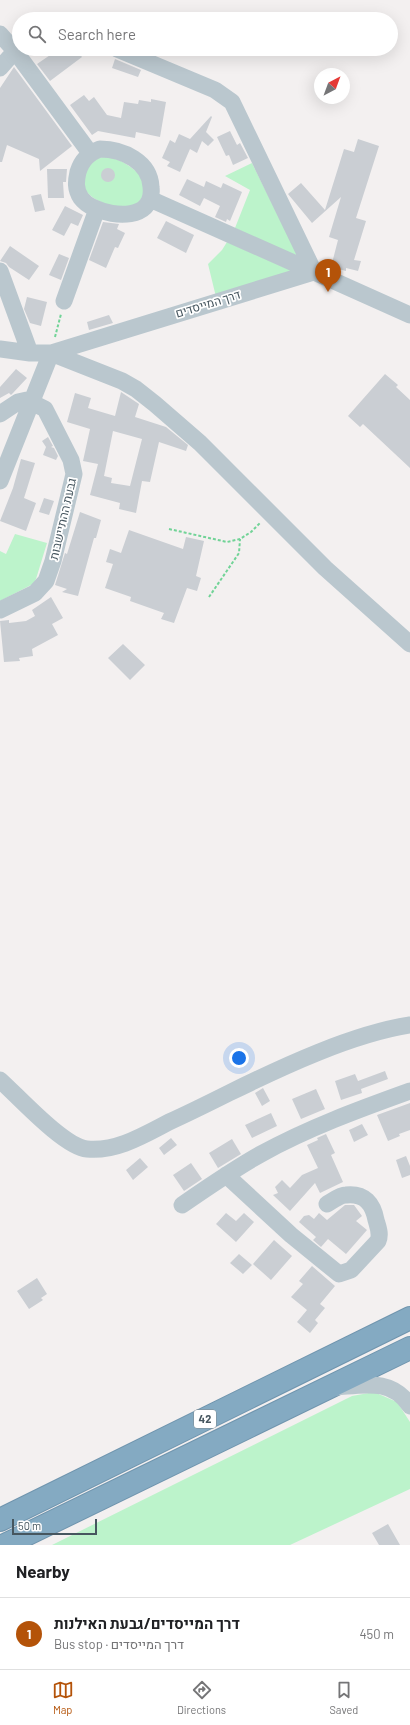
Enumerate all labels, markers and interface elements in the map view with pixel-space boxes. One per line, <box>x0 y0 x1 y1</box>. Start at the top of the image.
search box <box>12 12 398 56</box>
icon: search <box>26 23 48 45</box>
text: Search here <box>58 25 136 43</box>
north arrow <box>314 68 350 104</box>
pin: 1 <box>315 259 341 292</box>
street label: דרך המייסדים <box>173 286 242 320</box>
street label: גבעת ההתיישבות <box>46 476 78 561</box>
your location <box>229 1048 249 1068</box>
road number: 42 <box>194 1410 216 1428</box>
scale bar <box>12 1517 97 1536</box>
text: 50 m <box>18 1519 41 1532</box>
text: Nearby <box>16 1561 70 1581</box>
text: דרך המייסדים/גבעת האילנות <box>54 1614 240 1632</box>
text: 1 <box>27 1626 31 1642</box>
text: 450 m <box>359 1626 394 1642</box>
text: Bus stop · דרך המייסדים <box>54 1636 184 1652</box>
tab: Map <box>52 1679 74 1716</box>
tab: Directions <box>177 1679 226 1716</box>
tab: Saved <box>329 1679 358 1716</box>

